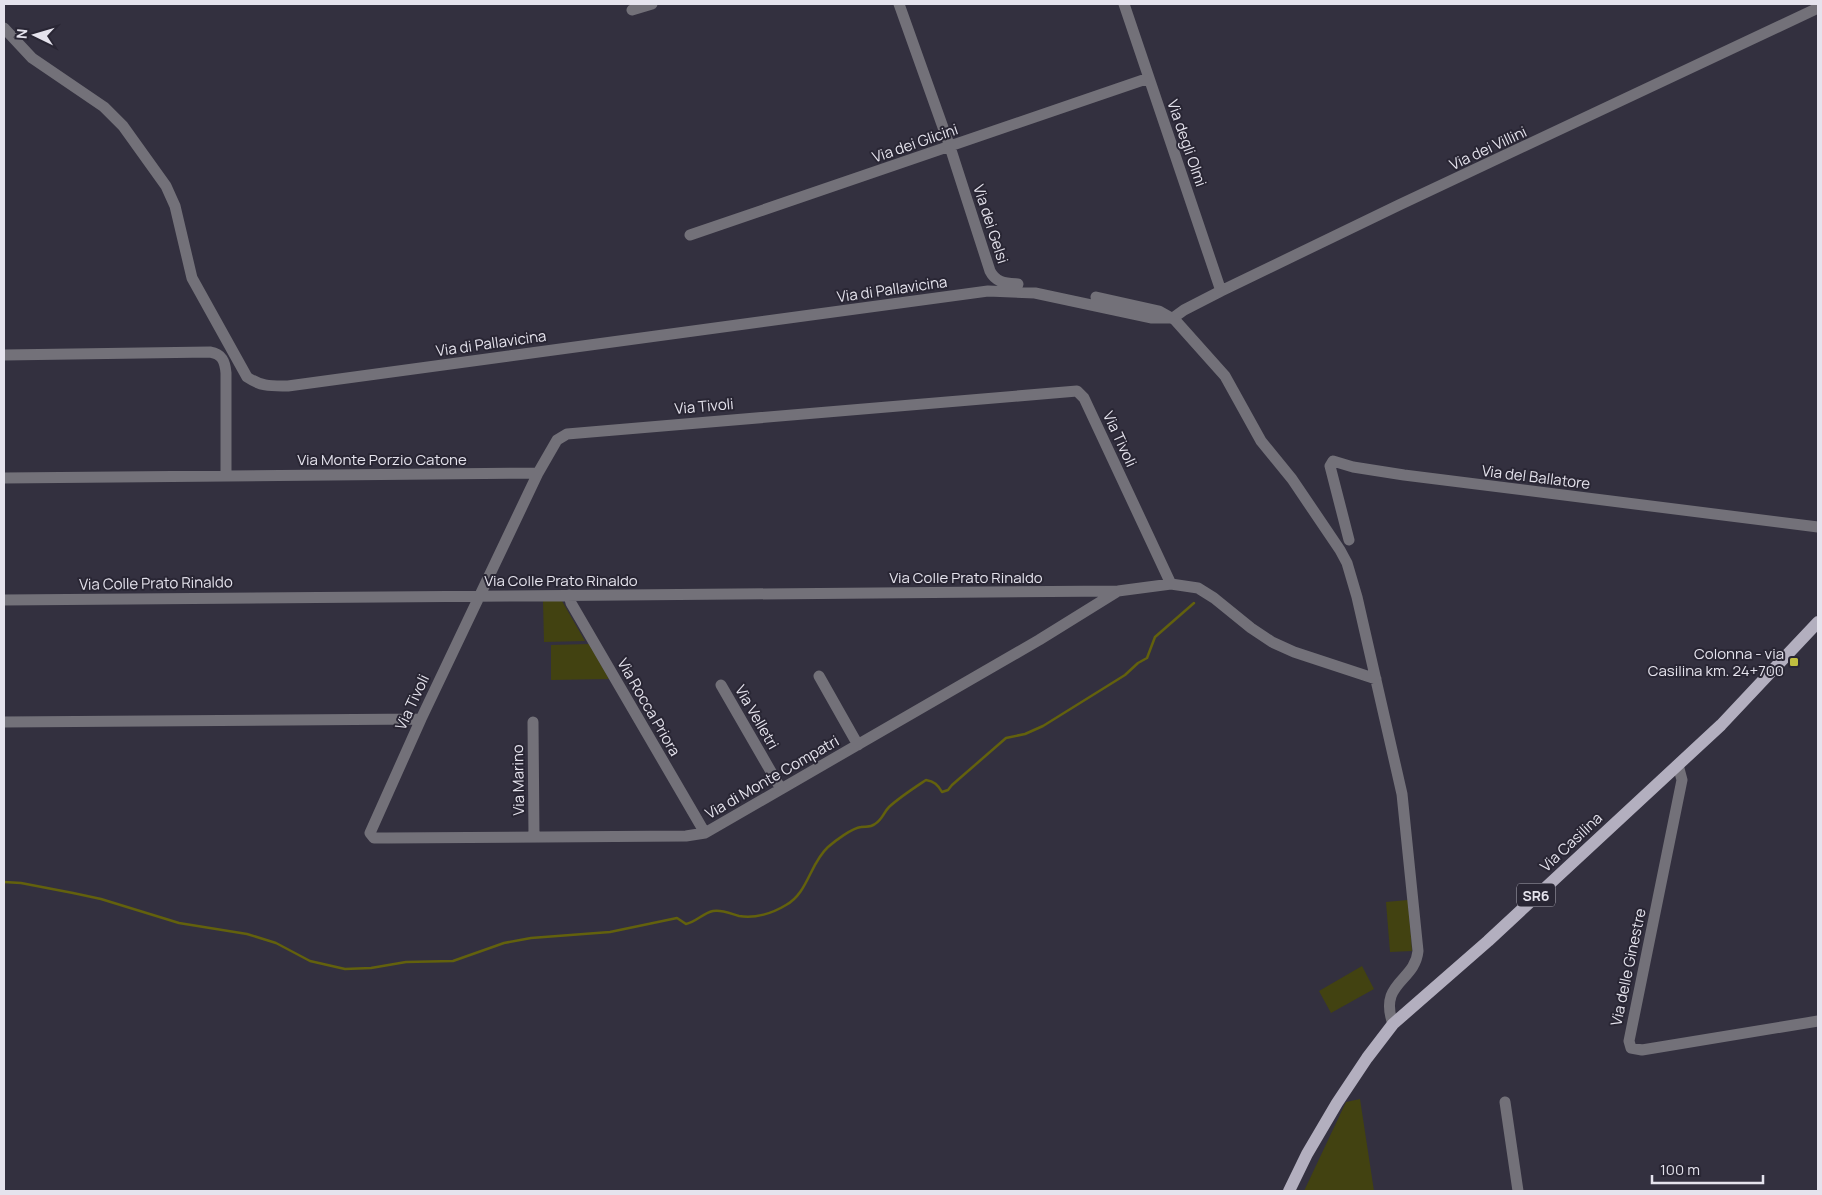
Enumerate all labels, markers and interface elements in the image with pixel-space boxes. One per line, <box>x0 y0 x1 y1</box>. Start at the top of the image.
north arrow <box>10 10 60 60</box>
text: N <box>12 28 31 40</box>
street label: Via degli Olmi <box>1162 97 1212 189</box>
street label: Via dei Glicini <box>869 119 961 167</box>
street label: Via dei Villini <box>1446 121 1530 175</box>
street label: Via dei Gelsi <box>968 182 1014 266</box>
street label: Via di Pallavicina <box>836 271 948 307</box>
street label: Via di Pallavicina <box>435 325 547 361</box>
street label: Via Tivoli <box>674 393 734 419</box>
street label: Via Tivoli <box>1098 408 1142 470</box>
street label: Via Monte Porzio Catone <box>297 449 467 470</box>
street label: Via del Ballatore <box>1481 460 1592 494</box>
street label: Via Colle Prato Rinaldo <box>889 567 1043 588</box>
street label: Via Colle Prato Rinaldo <box>484 570 638 591</box>
street label: Via Colle Prato Rinaldo <box>79 571 233 595</box>
place label: Colonna - via Casilina km. 24+700 <box>1648 643 1784 681</box>
street label: Via Rocca Priora <box>612 654 686 760</box>
marker: Colonna - via Casilina km. 24+700 <box>1788 656 1800 668</box>
street label: Via Tivoli <box>390 671 434 733</box>
street label: Via Velletri <box>730 681 784 753</box>
street label: Via di Monte Compatri <box>701 730 843 824</box>
street label: Via Marino <box>507 744 529 816</box>
street label: Via Casilina <box>1535 808 1607 876</box>
road number: SR6 <box>1517 884 1555 906</box>
street label: Via delle Ginestre <box>1605 906 1651 1028</box>
scale bar <box>1652 1152 1763 1184</box>
text: 100 m <box>1660 1159 1700 1180</box>

